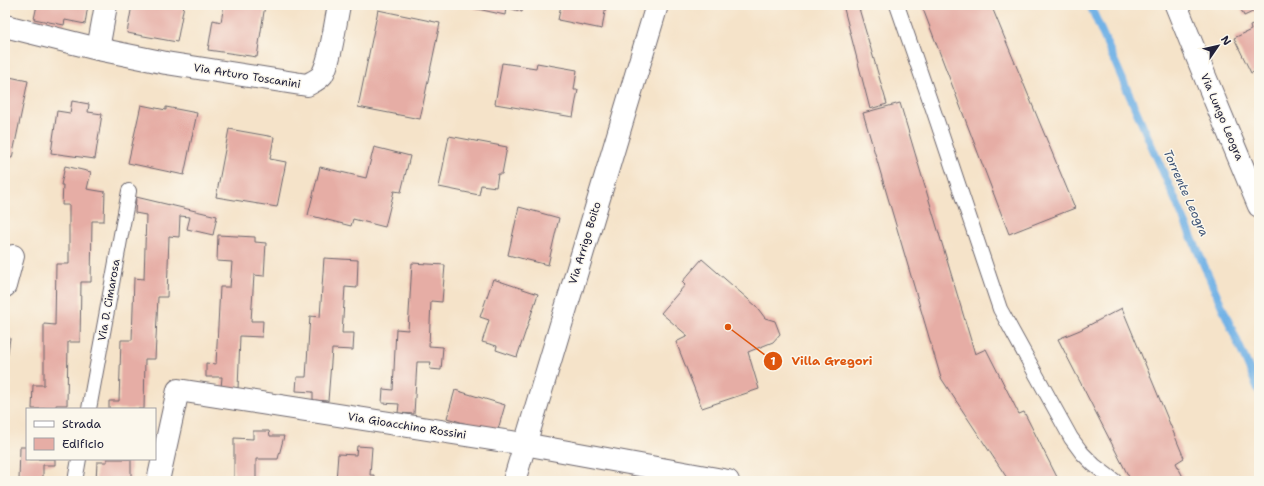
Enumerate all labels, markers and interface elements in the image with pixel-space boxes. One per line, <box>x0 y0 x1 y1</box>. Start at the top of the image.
north arrow <box>1198 26 1238 66</box>
text: N <box>1217 33 1235 49</box>
street label: Via Arturo Toscanini <box>192 60 302 92</box>
street label: Via Lungo Leogra <box>1197 71 1247 163</box>
water label: Torrente Leogra <box>1160 147 1212 239</box>
street label: Via Arrigo Boito <box>565 200 605 286</box>
street label: Via D. Cimarosa <box>94 258 124 342</box>
callout: Villa Gregori <box>763 349 880 373</box>
text: 1 <box>770 353 776 369</box>
text: Villa Gregori <box>792 353 873 369</box>
legend <box>26 408 156 460</box>
street label: Via Gioacchino Rossini <box>347 409 467 443</box>
text: Strada <box>62 416 102 432</box>
text: Edificio <box>62 436 104 452</box>

